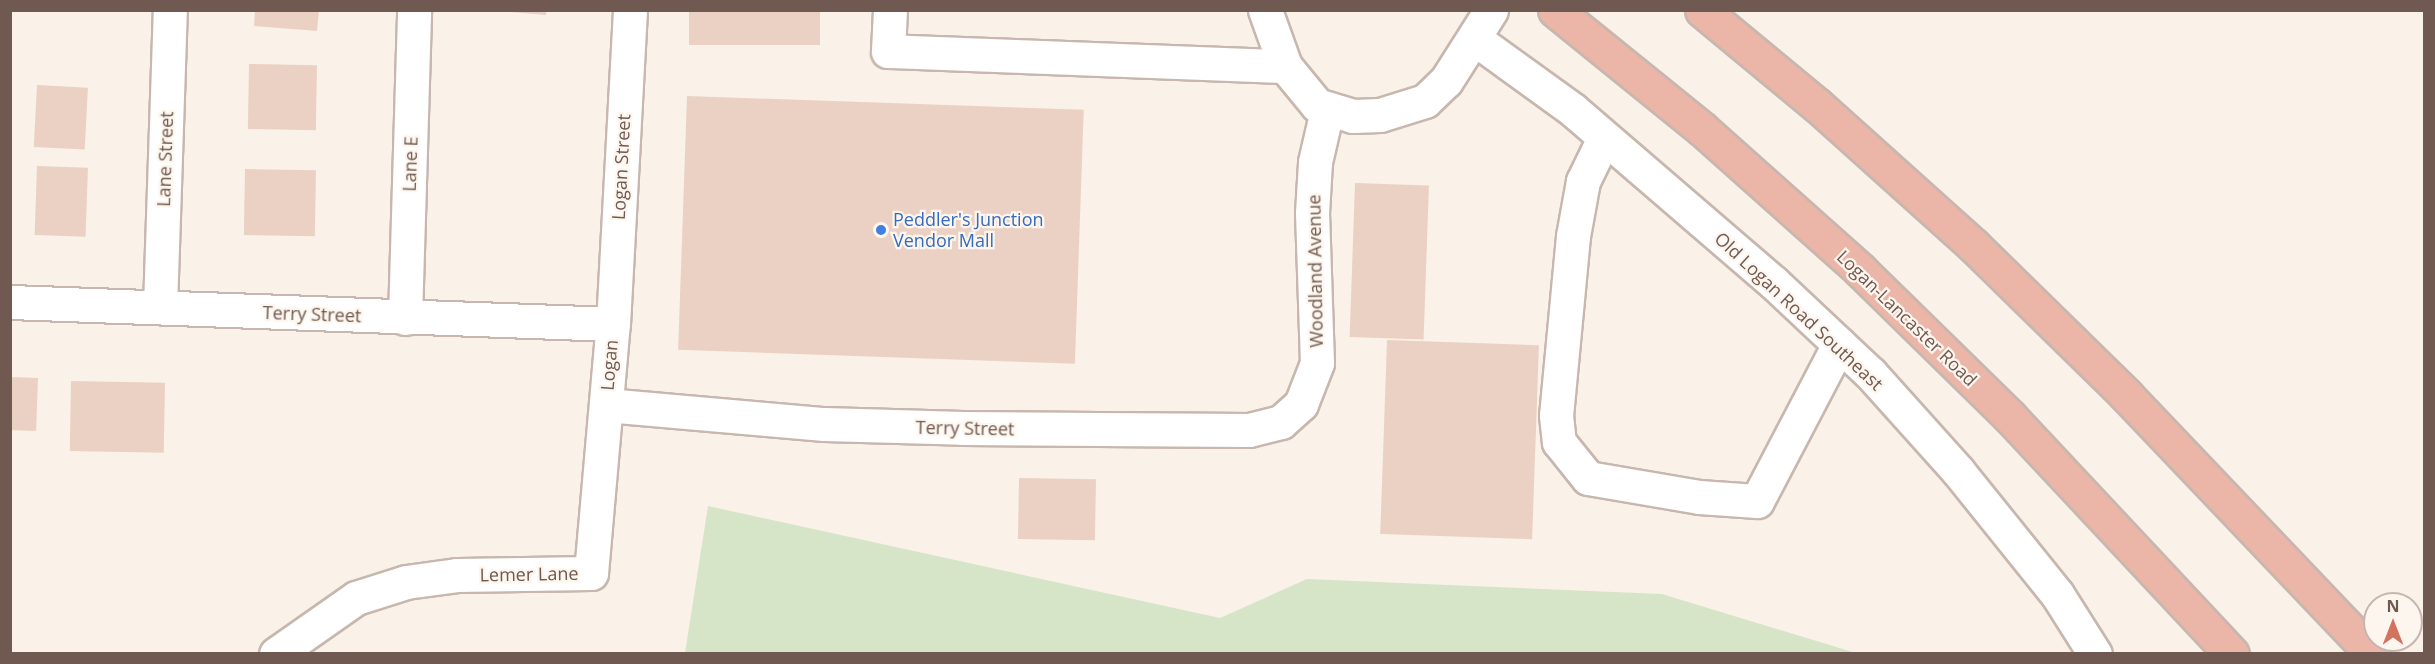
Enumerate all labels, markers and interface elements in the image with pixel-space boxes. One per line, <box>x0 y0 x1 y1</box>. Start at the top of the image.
street label: Lane Street <box>153 111 177 207</box>
street label: Logan Street <box>607 114 635 220</box>
street label: Lane E <box>398 136 422 192</box>
street label: Woodland Avenue <box>1303 194 1327 348</box>
place label: Peddler's Junction Vendor Mall <box>893 209 1044 252</box>
marker: Peddler's Junction Vendor Mall <box>874 223 888 237</box>
street label: Old Logan Road Southeast <box>1711 227 1887 395</box>
street label: Logan-Lancaster Road <box>1833 246 1981 390</box>
street label: Terry Street <box>262 301 362 327</box>
street label: Logan <box>596 339 622 391</box>
street label: Terry Street <box>915 416 1015 440</box>
street label: Lemer Lane <box>479 562 579 586</box>
north arrow <box>2363 592 2423 652</box>
text: N <box>2386 595 2400 617</box>

